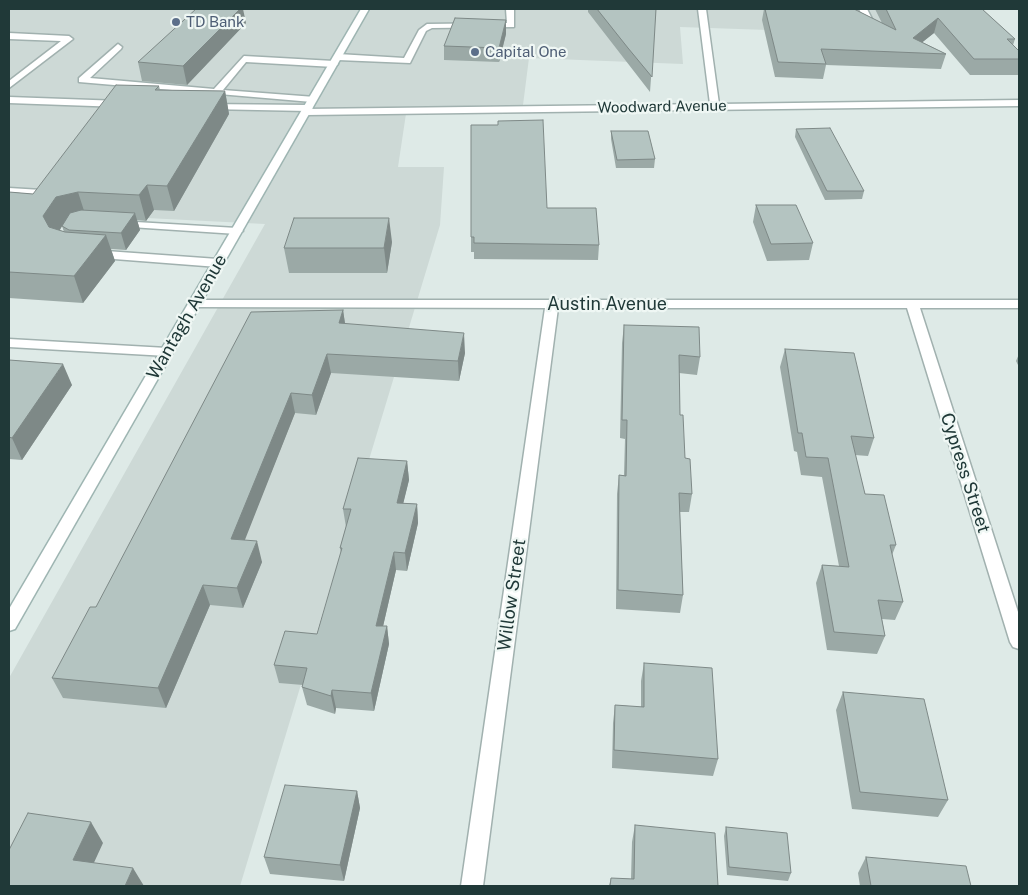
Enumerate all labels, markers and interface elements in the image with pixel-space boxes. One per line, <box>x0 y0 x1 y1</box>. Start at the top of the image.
place label: TD Bank <box>186 13 244 31</box>
marker: TD Bank <box>170 16 182 28</box>
place label: Capital One <box>485 43 566 61</box>
marker: Capital One <box>469 46 481 58</box>
street label: Woodward Avenue <box>597 97 727 117</box>
street label: Wantagh Avenue <box>142 251 232 383</box>
street label: Austin Avenue <box>547 293 667 315</box>
street label: Cypress Street <box>935 410 995 536</box>
street label: Willow Street <box>493 538 531 652</box>

